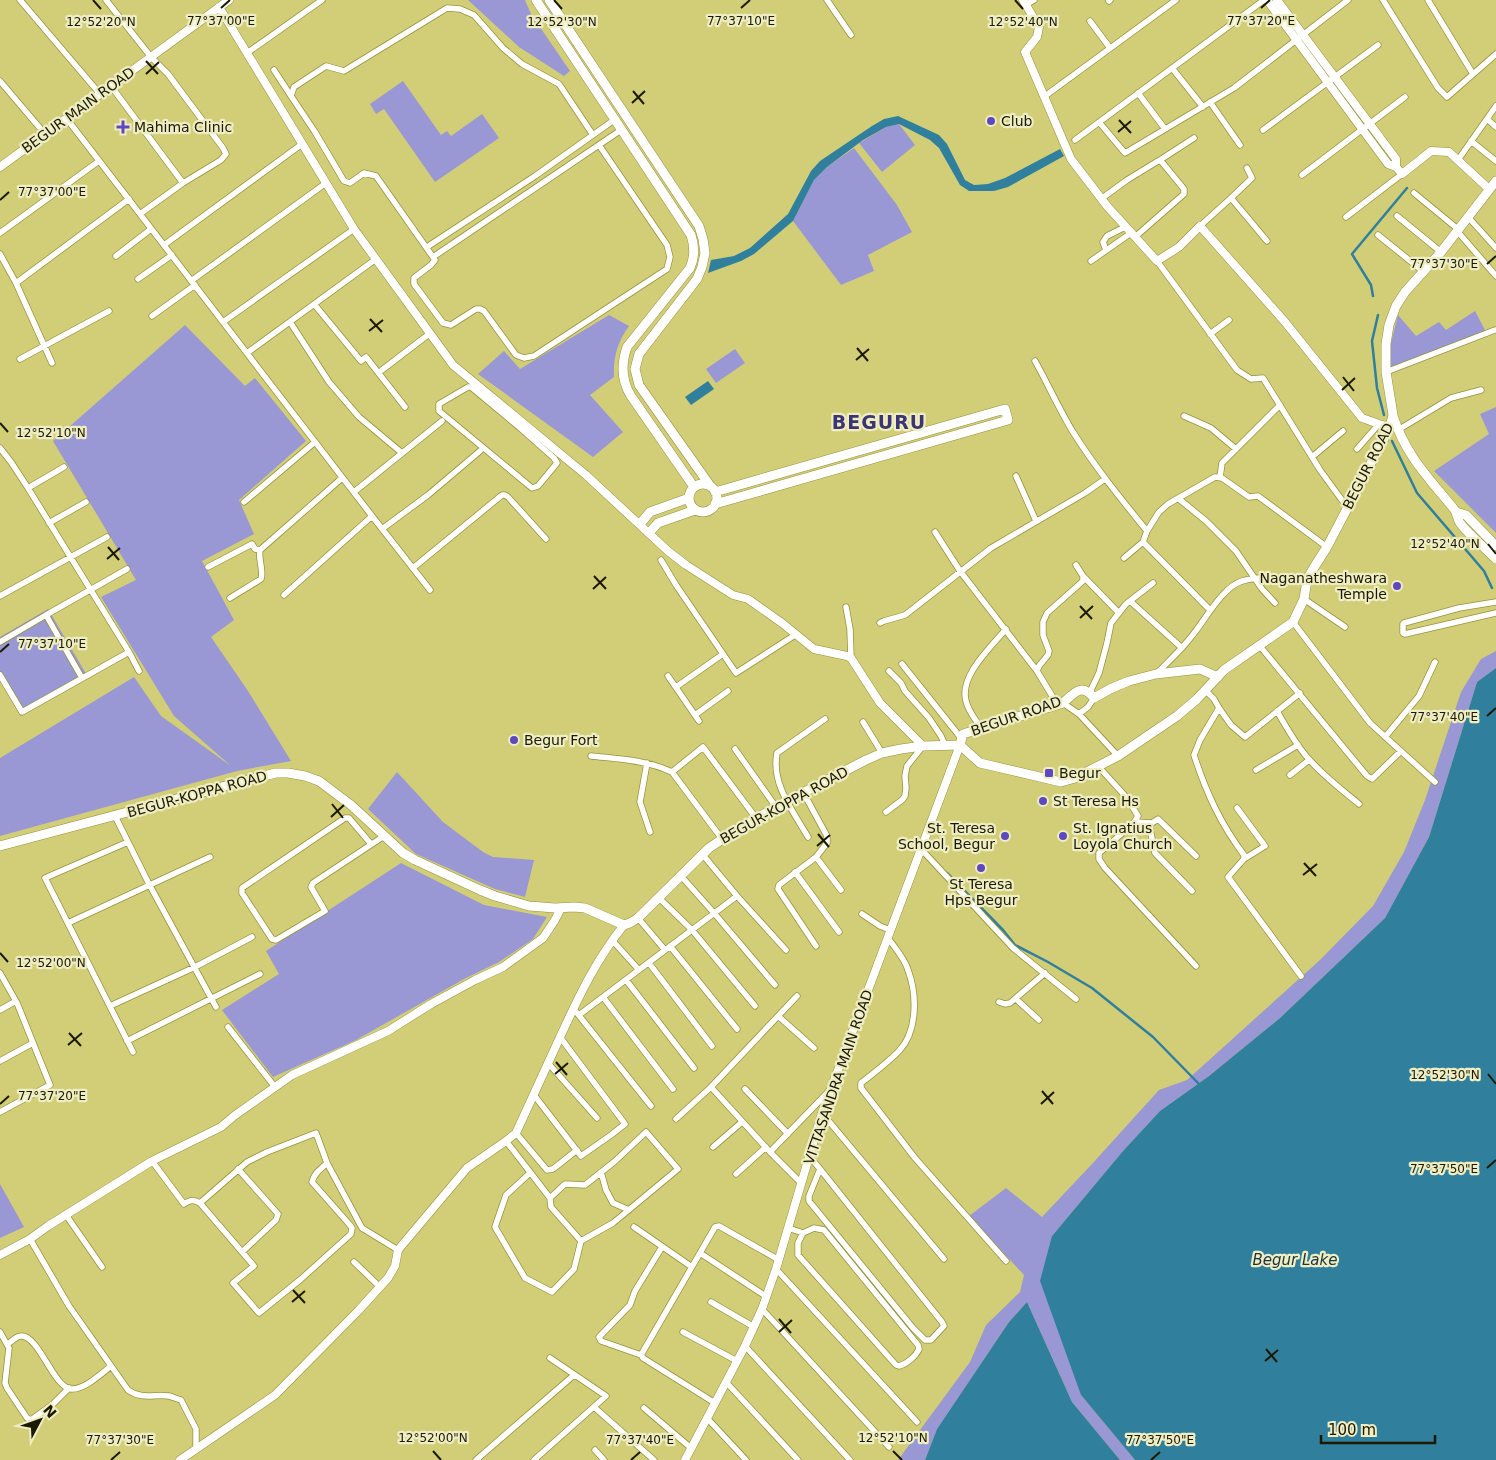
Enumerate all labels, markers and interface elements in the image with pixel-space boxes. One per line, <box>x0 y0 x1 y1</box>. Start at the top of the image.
text: 77°37'00"E <box>187 14 255 28</box>
text: 77°37'10"E <box>707 14 775 28</box>
text: 77°37'20"E <box>1227 14 1295 28</box>
text: 12°52'20"N <box>66 15 136 29</box>
text: 12°52'30"N <box>527 15 597 29</box>
text: 12°52'40"N <box>988 15 1058 29</box>
street label: BEGUR MAIN ROAD <box>19 64 137 156</box>
place label: Club <box>1001 113 1033 129</box>
marker: Club <box>985 115 997 127</box>
place label: Mahima Clinic <box>134 119 232 135</box>
marker: Mahima Clinic <box>116 120 130 134</box>
text: 77°37'00"E <box>18 185 86 199</box>
text: 77°37'30"E <box>1410 257 1478 271</box>
district label: BEGURU <box>832 411 926 433</box>
street label: BEGUR ROAD <box>1339 420 1397 512</box>
text: 12°52'10"N <box>16 426 86 440</box>
text: 12°52'40"N <box>1410 537 1480 551</box>
place label: Naganatheshwara Temple <box>1260 570 1387 602</box>
marker: Naganatheshwara Temple <box>1391 580 1403 592</box>
text: 77°37'10"E <box>18 637 86 651</box>
street label: BEGUR ROAD <box>969 693 1063 739</box>
text: 77°37'40"E <box>1410 710 1478 724</box>
place label: Begur Fort <box>524 732 598 748</box>
marker: Begur Fort <box>508 734 520 746</box>
street label: BEGUR-KOPPA ROAD <box>717 763 851 847</box>
place label: Begur <box>1059 765 1101 781</box>
marker: Begur <box>1043 767 1055 779</box>
street label: BEGUR-KOPPA ROAD <box>125 768 269 820</box>
place label: St Teresa Hs <box>1053 793 1139 809</box>
marker: St Teresa Hs <box>1037 795 1049 807</box>
place label: St. Teresa School, Begur <box>898 820 995 852</box>
place label: St. Ignatius Loyola Church <box>1073 820 1172 852</box>
marker: St. Teresa School, Begur <box>999 830 1011 842</box>
marker: St. Ignatius Loyola Church <box>1057 830 1069 842</box>
marker: St Teresa Hps Begur <box>975 862 987 874</box>
place label: St Teresa Hps Begur <box>945 876 1018 908</box>
text: 12°52'00"N <box>16 956 86 970</box>
street label: VITTASANDRA MAIN ROAD <box>801 988 875 1166</box>
text: 12°52'30"N <box>1410 1068 1480 1082</box>
text: 77°37'20"E <box>18 1089 86 1103</box>
text: 77°37'50"E <box>1410 1162 1478 1176</box>
water label: Begur Lake <box>1253 1251 1337 1269</box>
north arrow <box>15 1395 65 1445</box>
text: N <box>40 1402 60 1421</box>
scale bar <box>1321 1412 1435 1444</box>
text: 100 m <box>1328 1421 1376 1439</box>
text: 12°52'00"N <box>398 1431 468 1445</box>
text: 12°52'10"N <box>858 1431 928 1445</box>
text: 77°37'30"E <box>86 1433 154 1447</box>
text: 77°37'40"E <box>606 1433 674 1447</box>
text: 77°37'50"E <box>1126 1433 1194 1447</box>

